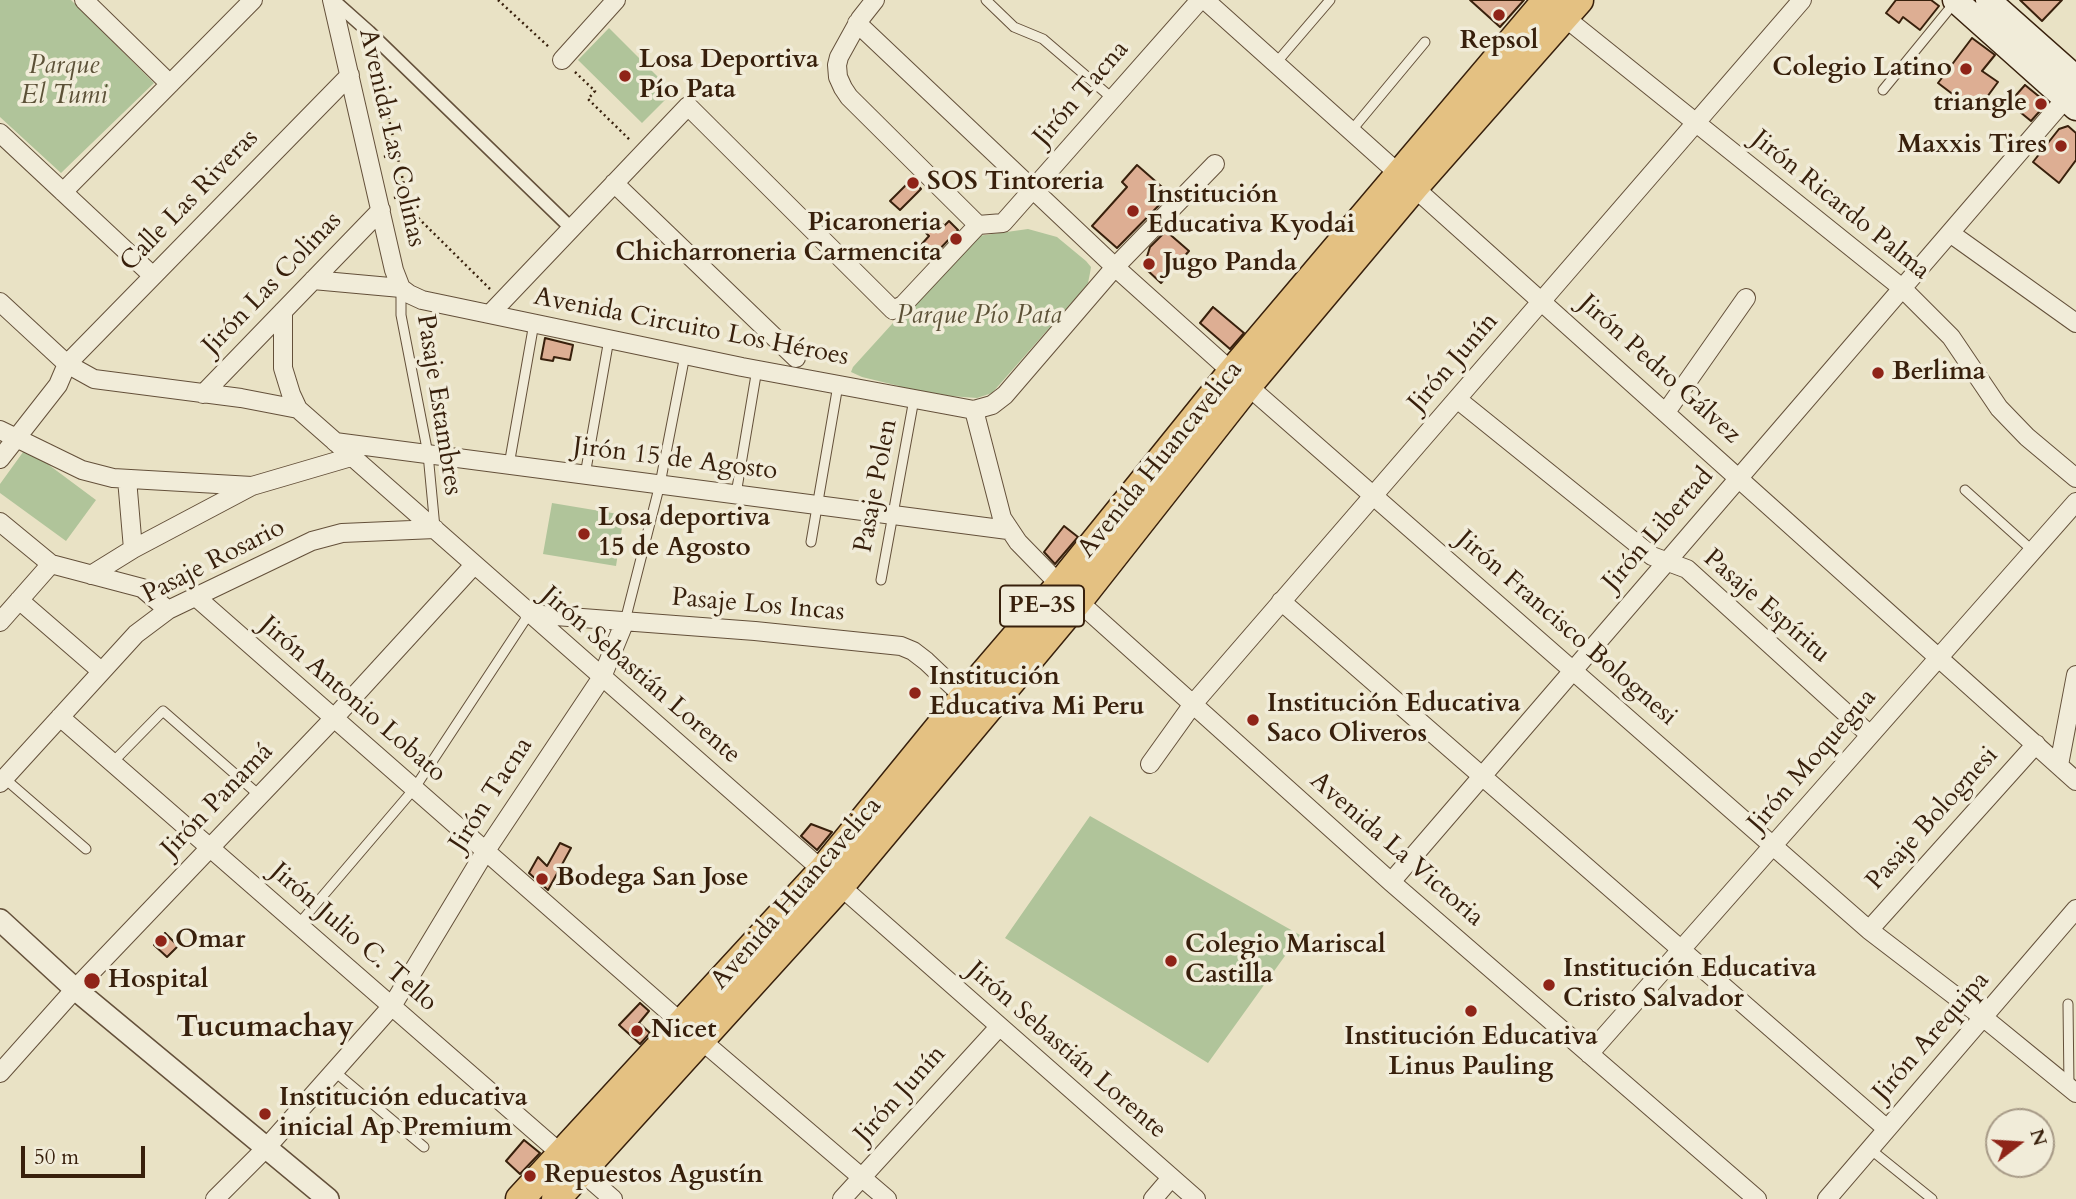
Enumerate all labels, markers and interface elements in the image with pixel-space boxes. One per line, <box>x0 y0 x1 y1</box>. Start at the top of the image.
marker: Repsol <box>1491 7 1507 23</box>
street label: Avenida Las Colinas <box>351 26 431 250</box>
place label: Repsol <box>1460 26 1538 58</box>
street label: Jirón Tacna <box>1028 35 1136 153</box>
place label: Losa Deportiva Pío Pata <box>639 45 819 106</box>
park label: Parque El Tumi <box>21 51 107 112</box>
place label: Colegio Latino <box>1772 53 1952 85</box>
marker: Colegio Latino <box>1958 61 1974 77</box>
marker: Losa Deportiva Pío Pata <box>617 68 633 84</box>
place label: triangle <box>1933 88 2027 120</box>
marker: triangle <box>2033 96 2049 112</box>
street label: Calle Las Riveras <box>114 123 266 279</box>
street label: Jirón Ricardo Palma <box>1744 124 1936 288</box>
place label: Maxxis Tires <box>1897 130 2047 162</box>
marker: Maxxis Tires <box>2053 138 2069 154</box>
place label: SOS Tintoreria <box>927 167 1104 199</box>
marker: SOS Tintoreria <box>905 175 921 191</box>
place label: Institución Educativa Kyodai <box>1147 180 1355 242</box>
marker: Institución Educativa Kyodai <box>1125 203 1141 219</box>
street label: Jirón Las Colinas <box>197 206 349 362</box>
place label: Picaroneria Chicharroneria Carmencita <box>615 208 942 270</box>
marker: Picaroneria Chicharroneria Carmencita <box>948 231 964 247</box>
place label: Jugo Panda <box>1163 248 1297 280</box>
marker: Jugo Panda <box>1141 256 1157 272</box>
street label: Avenida Circuito Los Héroes <box>531 282 851 374</box>
street label: Jirón Pedro Gálvez <box>1571 289 1747 451</box>
park label: Parque Pío Pata <box>896 301 1062 333</box>
street label: Jirón Junín <box>1402 307 1506 419</box>
street label: Pasaje Estambres <box>408 312 468 498</box>
street label: Avenida Huancavelica <box>1072 355 1250 565</box>
place label: Berlima <box>1892 357 1986 389</box>
marker: Berlima <box>1870 365 1886 381</box>
street label: Pasaje Polen <box>849 417 905 555</box>
street label: Jirón 15 de Agosto <box>571 432 779 488</box>
street label: Jirón Libertad <box>1597 462 1721 598</box>
place label: Losa deportiva 15 de Agosto <box>598 503 770 564</box>
street label: Pasaje Rosario <box>138 513 290 611</box>
street label: Jirón Francisco Bolognesi <box>1449 525 1683 733</box>
marker: Losa deportiva 15 de Agosto <box>576 526 592 542</box>
street label: Pasaje Espíritu <box>1696 543 1836 671</box>
street label: Jirón Sebastián Lorente <box>534 581 746 771</box>
street label: Pasaje Los Incas <box>670 583 846 629</box>
road number: PE-3S <box>1000 586 1084 626</box>
street label: Jirón Antonio Lobato <box>252 610 452 790</box>
place label: Institución Educativa Mi Peru <box>929 662 1144 724</box>
street label: Jirón Moquegua <box>1742 683 1884 839</box>
marker: Institución Educativa Mi Peru <box>907 685 923 701</box>
place label: Institución Educativa Saco Oliveros <box>1267 689 1521 750</box>
marker: Institución Educativa Saco Oliveros <box>1245 712 1261 728</box>
street label: Jirón Tacna <box>444 732 540 858</box>
street label: Jirón Panamá <box>156 737 280 865</box>
street label: Pasaje Bolognesi <box>1860 741 2006 897</box>
street label: Avenida La Victoria <box>1303 766 1489 934</box>
street label: Avenida Huancavelica <box>705 791 889 997</box>
street label: Jirón Julio C. Tello <box>263 857 443 1019</box>
place label: Bodega San Jose <box>556 863 749 895</box>
marker: Bodega San Jose <box>534 871 550 887</box>
place label: Omar <box>175 925 245 957</box>
place label: Colegio Mariscal Castilla <box>1185 930 1386 992</box>
marker: Omar <box>153 933 169 949</box>
marker: Colegio Mariscal Castilla <box>1163 953 1179 969</box>
place label: Institución Educativa Cristo Salvador <box>1563 954 1817 1016</box>
street label: Jirón Sebastián Lorente <box>960 956 1172 1146</box>
place label: Hospital <box>108 965 208 997</box>
street label: Jirón Arequipa <box>1867 966 1997 1108</box>
marker: Hospital <box>82 971 102 991</box>
marker: Institución Educativa Cristo Salvador <box>1541 977 1557 993</box>
marker: Institución Educativa Linus Pauling <box>1463 1003 1479 1019</box>
district label: Tucumachay <box>176 1011 354 1047</box>
place label: Nicet <box>651 1015 716 1047</box>
place label: Institución Educativa Linus Pauling <box>1344 1022 1598 1084</box>
marker: Nicet <box>629 1023 645 1039</box>
street label: Jirón Junín <box>849 1039 953 1151</box>
place label: Institución educativa inicial Ap Premium <box>279 1083 528 1144</box>
marker: Institución educativa inicial Ap Premium <box>257 1106 273 1122</box>
north arrow <box>1985 1108 2055 1178</box>
text: N <box>2023 1126 2053 1149</box>
scale bar <box>24 1132 149 1176</box>
text: 50 m <box>34 1143 79 1172</box>
place label: Repuestos Agustín <box>544 1160 763 1192</box>
marker: Repuestos Agustín <box>522 1168 538 1184</box>

